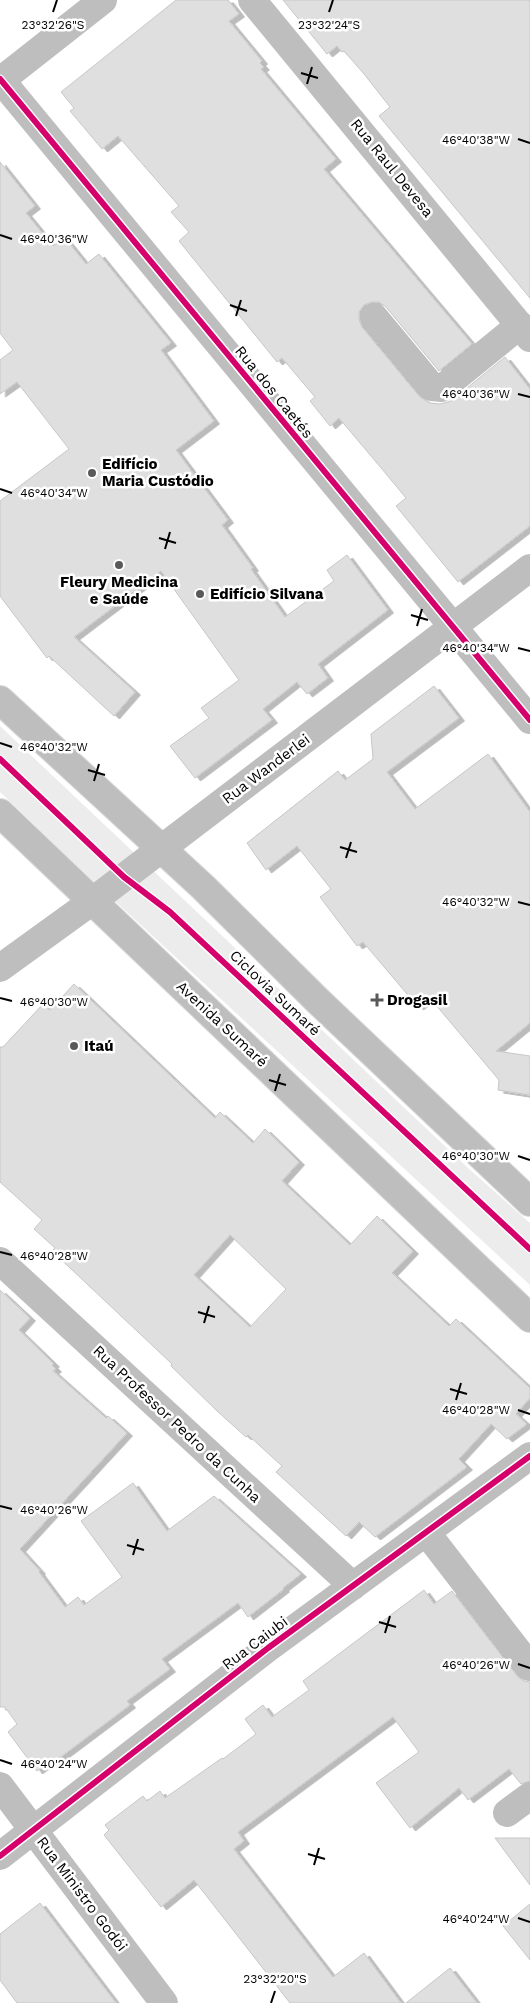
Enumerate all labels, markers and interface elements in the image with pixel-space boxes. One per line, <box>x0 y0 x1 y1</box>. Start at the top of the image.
text: 23°32'26"S <box>21 18 85 32</box>
text: 23°32'24"S <box>298 18 360 32</box>
street label: Rua Raul Devesa <box>347 115 437 221</box>
text: 46°40'38"W <box>442 133 511 147</box>
text: 46°40'36"W <box>20 232 89 246</box>
street label: Rua dos Caetés <box>231 342 317 442</box>
text: 46°40'36"W <box>442 387 511 401</box>
place label: Edifício Maria Custódio <box>102 455 214 490</box>
marker: Edifício Maria Custódio <box>86 467 98 479</box>
text: 46°40'34"W <box>20 486 88 500</box>
marker: Fleury Medicina e Saúde <box>113 559 125 571</box>
place label: Fleury Medicina e Saúde <box>60 573 178 608</box>
place label: Edifício Silvana <box>210 585 324 603</box>
marker: Edifício Silvana <box>194 588 206 600</box>
text: 46°40'34"W <box>442 641 510 655</box>
street label: Rua Wanderlei <box>219 730 313 808</box>
text: 46°40'32"W <box>20 740 88 754</box>
text: 46°40'32"W <box>442 895 510 909</box>
street label: Ciclovia Sumaré <box>226 946 324 1040</box>
street label: Avenida Sumaré <box>173 977 271 1071</box>
place label: Drogasil <box>387 991 447 1009</box>
marker: Drogasil <box>371 994 383 1006</box>
text: 46°40'30"W <box>20 995 89 1009</box>
place label: Itaú <box>84 1037 113 1055</box>
marker: Itaú <box>68 1040 80 1052</box>
text: 46°40'30"W <box>442 1149 511 1163</box>
text: 46°40'28"W <box>20 1249 89 1263</box>
street label: Rua Professor Pedro da Cunha <box>89 1342 265 1507</box>
text: 46°40'28"W <box>442 1403 511 1417</box>
text: 46°40'26"W <box>20 1503 89 1517</box>
street label: Rua Caiubi <box>219 1612 291 1674</box>
text: 46°40'26"W <box>442 1658 511 1672</box>
text: 46°40'24"W <box>20 1757 88 1771</box>
street label: Rua Ministro Godói <box>33 1833 131 1955</box>
text: 46°40'24"W <box>442 1912 510 1926</box>
text: 23°32'20"S <box>243 1972 307 1986</box>

